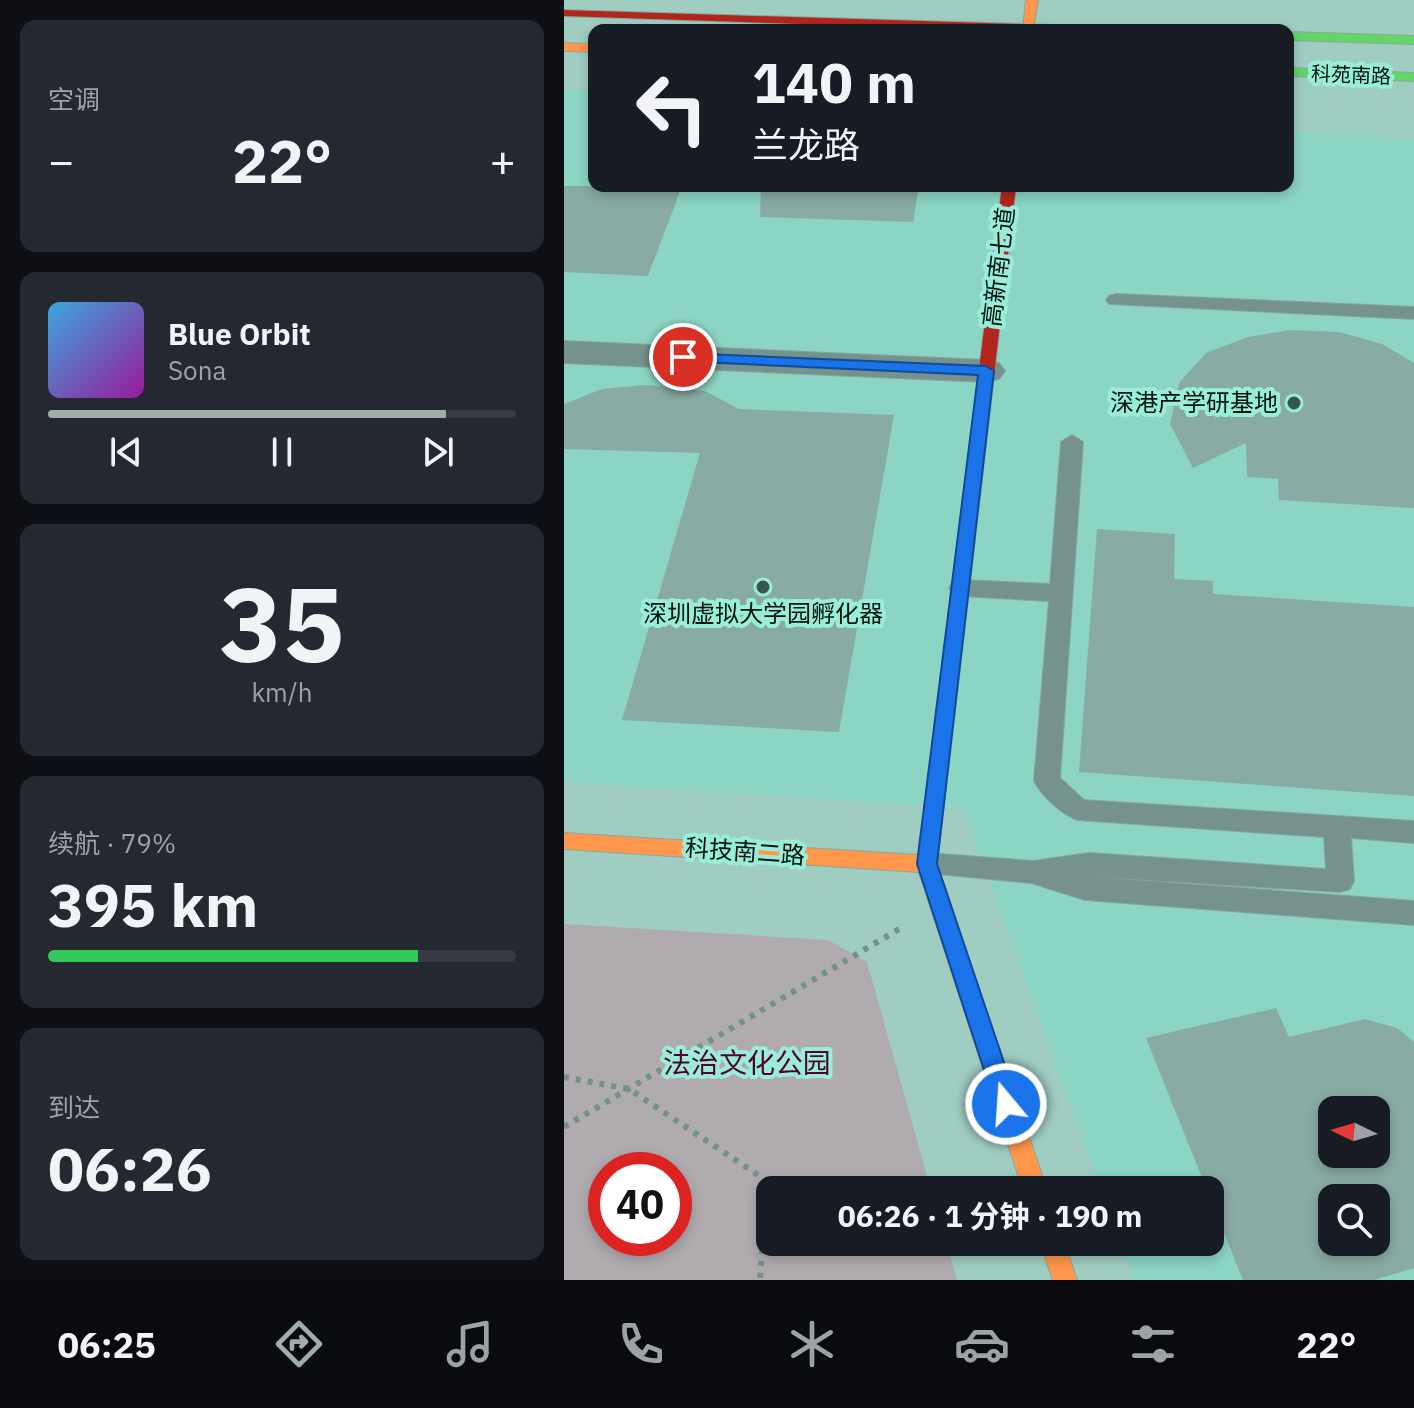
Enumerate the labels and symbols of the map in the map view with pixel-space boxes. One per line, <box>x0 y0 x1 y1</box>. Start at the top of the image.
street label: 科苑南路 <box>1311 60 1391 89</box>
street label: 高新南七道 <box>975 205 1021 328</box>
pin <box>649 323 717 391</box>
place label: 深港产学研基地 <box>1110 386 1278 418</box>
marker: 深港产学研基地 <box>1285 394 1303 412</box>
marker: 深圳虚拟大学园孵化器 <box>754 578 772 596</box>
place label: 深圳虚拟大学园孵化器 <box>643 597 883 629</box>
street label: 科技南二路 <box>684 831 806 871</box>
park label: 法治文化公园 <box>663 1044 831 1081</box>
position arrow <box>964 1062 1048 1146</box>
north arrow <box>1318 1096 1390 1168</box>
speed limit sign: 40 <box>588 1152 692 1256</box>

